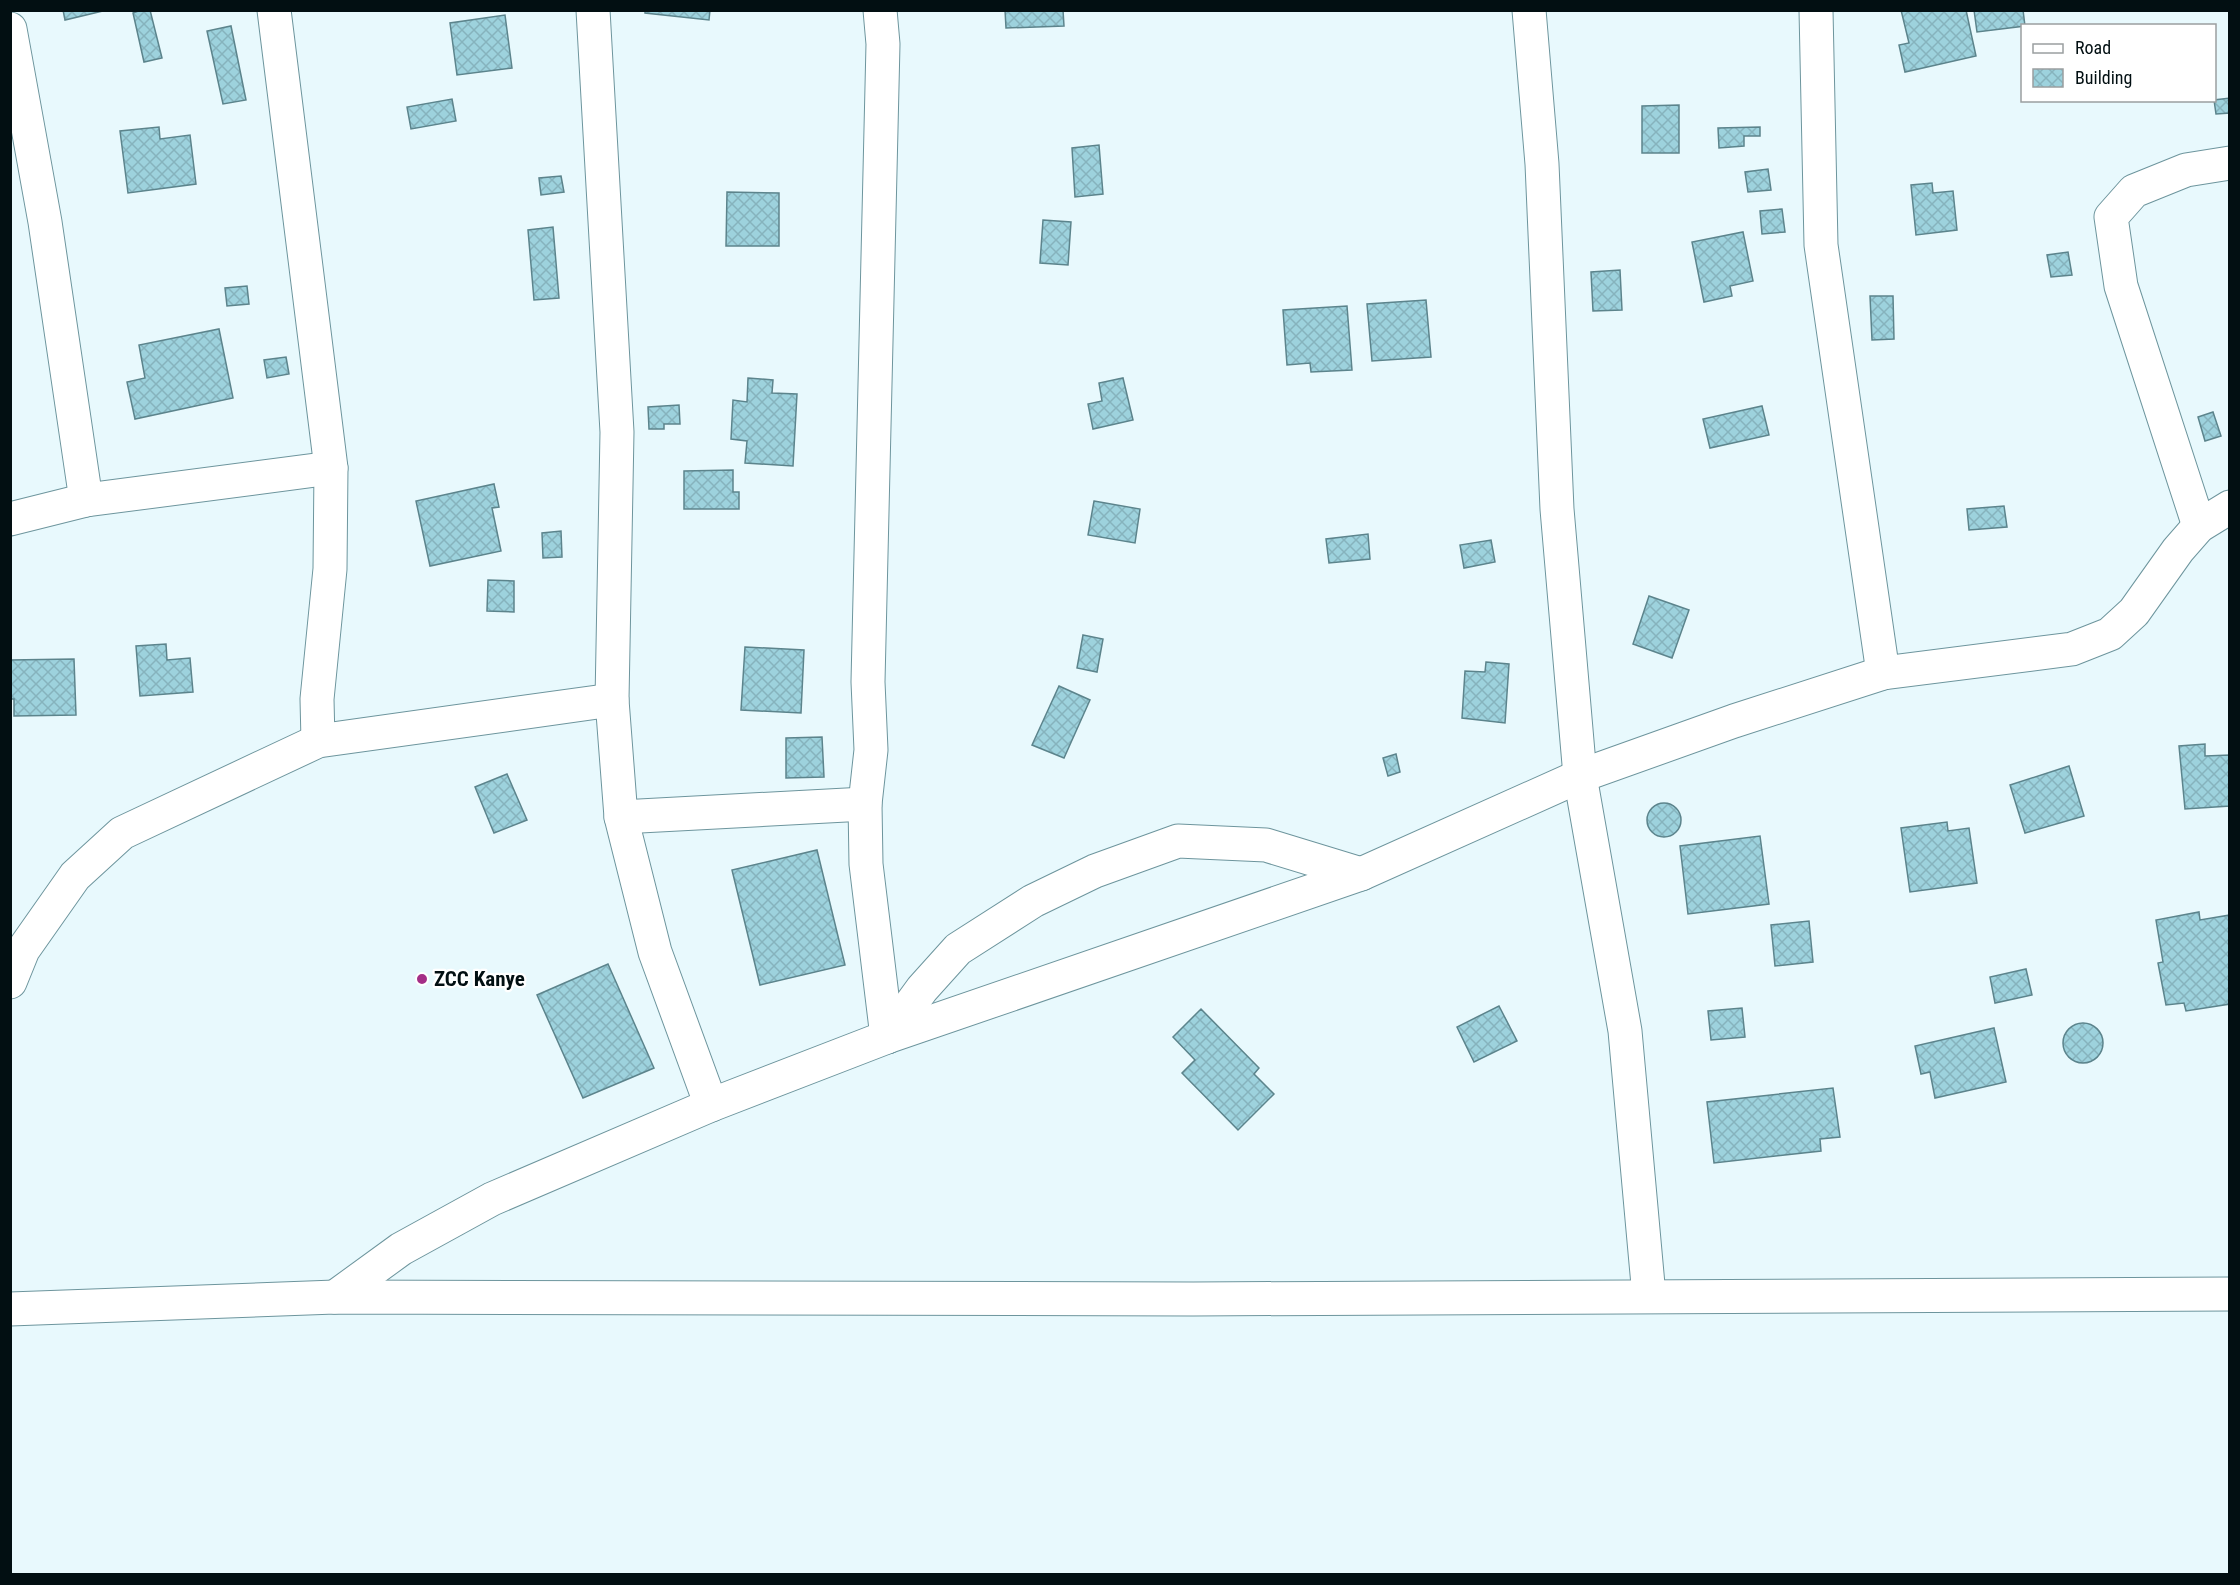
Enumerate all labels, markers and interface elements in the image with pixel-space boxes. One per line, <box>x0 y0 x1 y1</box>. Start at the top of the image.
legend <box>2021 24 2216 102</box>
text: Road <box>2075 37 2111 58</box>
text: Building <box>2075 67 2132 88</box>
place label: ZCC Kanye <box>434 967 525 991</box>
marker: ZCC Kanye <box>415 972 429 986</box>

